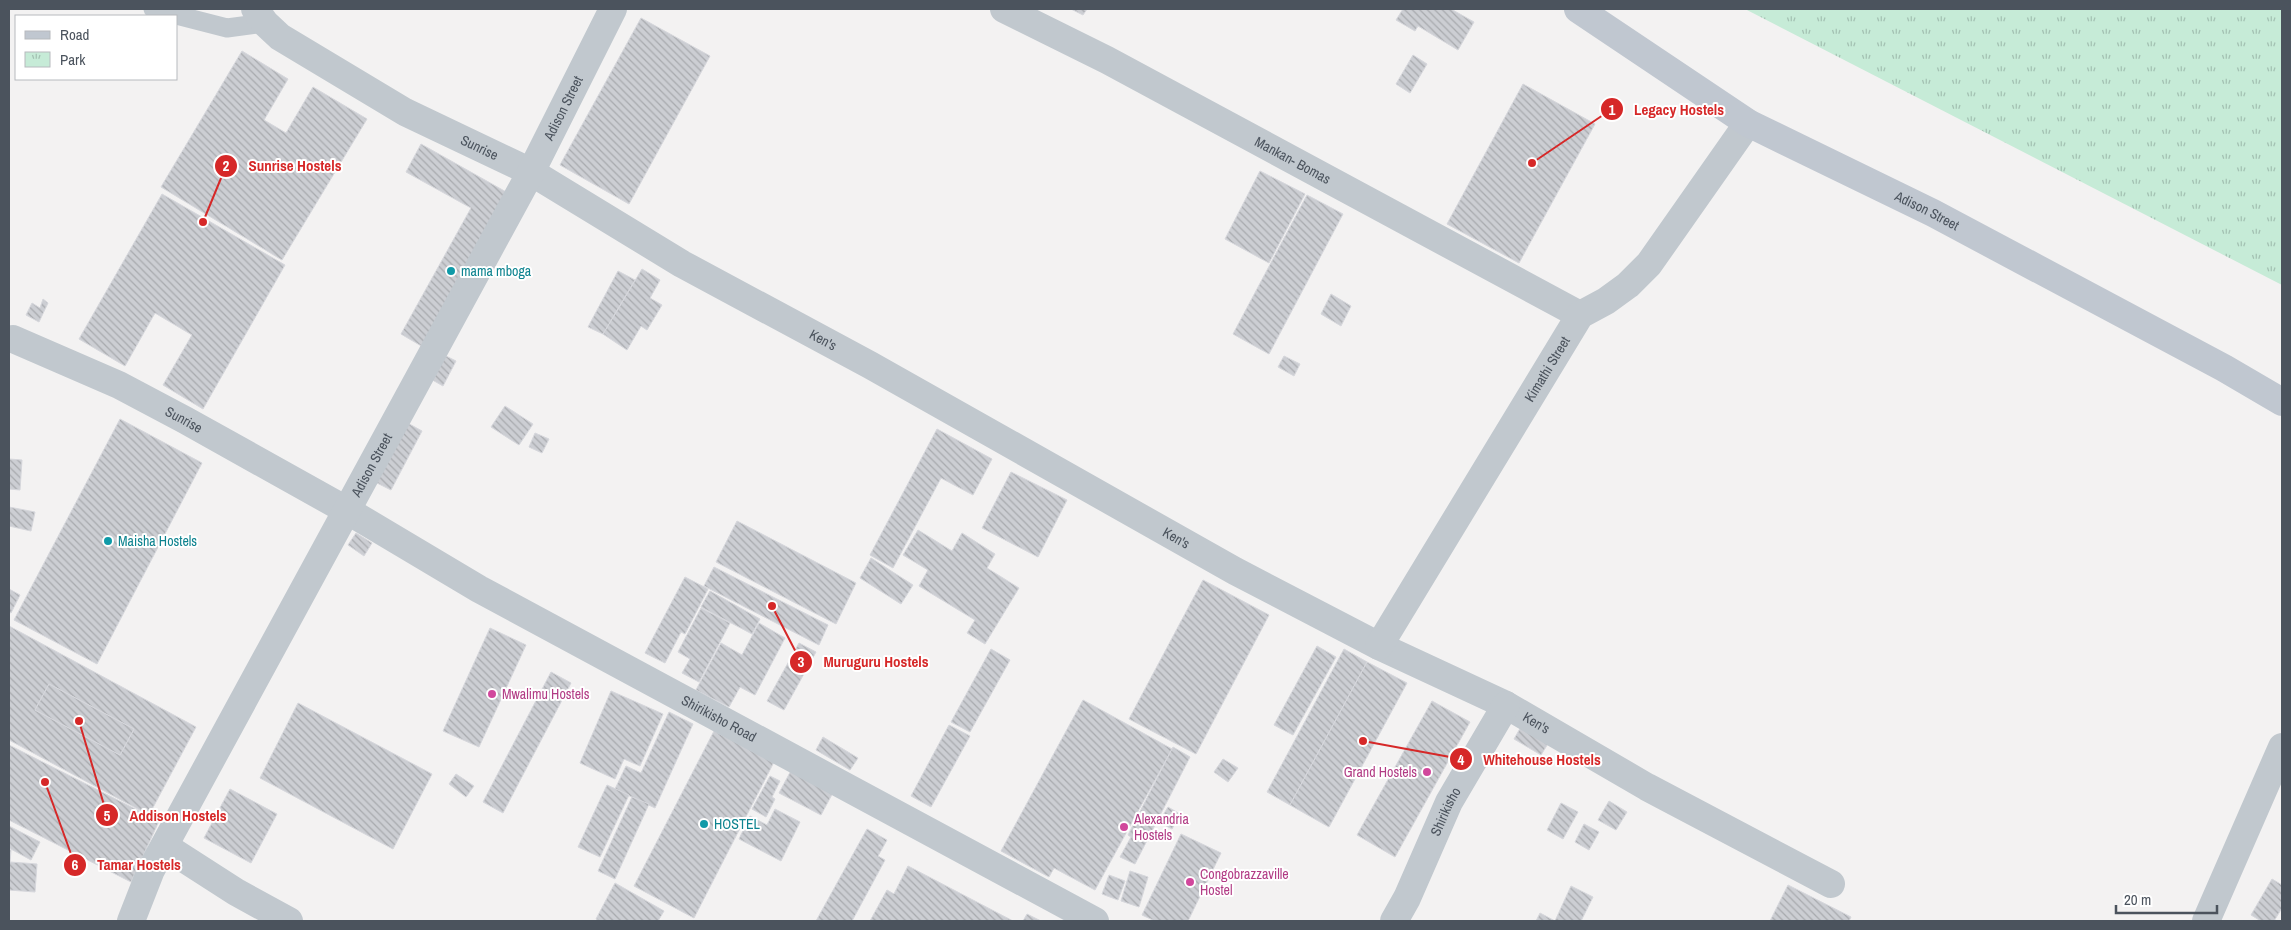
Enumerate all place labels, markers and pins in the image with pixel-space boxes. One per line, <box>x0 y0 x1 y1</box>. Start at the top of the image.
callout: Legacy Hostels <box>1599 94 1734 124</box>
callout: Sunrise Hostels <box>213 151 351 181</box>
place label: mama mboga <box>461 262 532 280</box>
marker: mama mboga <box>445 265 457 277</box>
place label: Maisha Hostels <box>118 532 197 550</box>
marker: Maisha Hostels <box>102 535 114 547</box>
callout: Muruguru Hostels <box>788 647 938 677</box>
place label: Mwalimu Hostels <box>502 685 590 703</box>
marker: Mwalimu Hostels <box>486 688 498 700</box>
callout: Whitehouse Hostels <box>1449 744 1611 774</box>
place label: Grand Hostels <box>1344 763 1417 781</box>
marker: Grand Hostels <box>1421 766 1433 778</box>
callout: Addison Hostels <box>94 800 236 830</box>
place label: Alexandria Hostels <box>1133 810 1189 844</box>
place label: HOSTEL <box>714 815 761 833</box>
marker: HOSTEL <box>698 818 710 830</box>
marker: Alexandria Hostels <box>1118 821 1130 833</box>
callout: Tamar Hostels <box>62 850 191 880</box>
place label: Congobrazzaville Hostel <box>1200 865 1289 899</box>
marker: Congobrazzaville Hostel <box>1184 876 1196 888</box>

